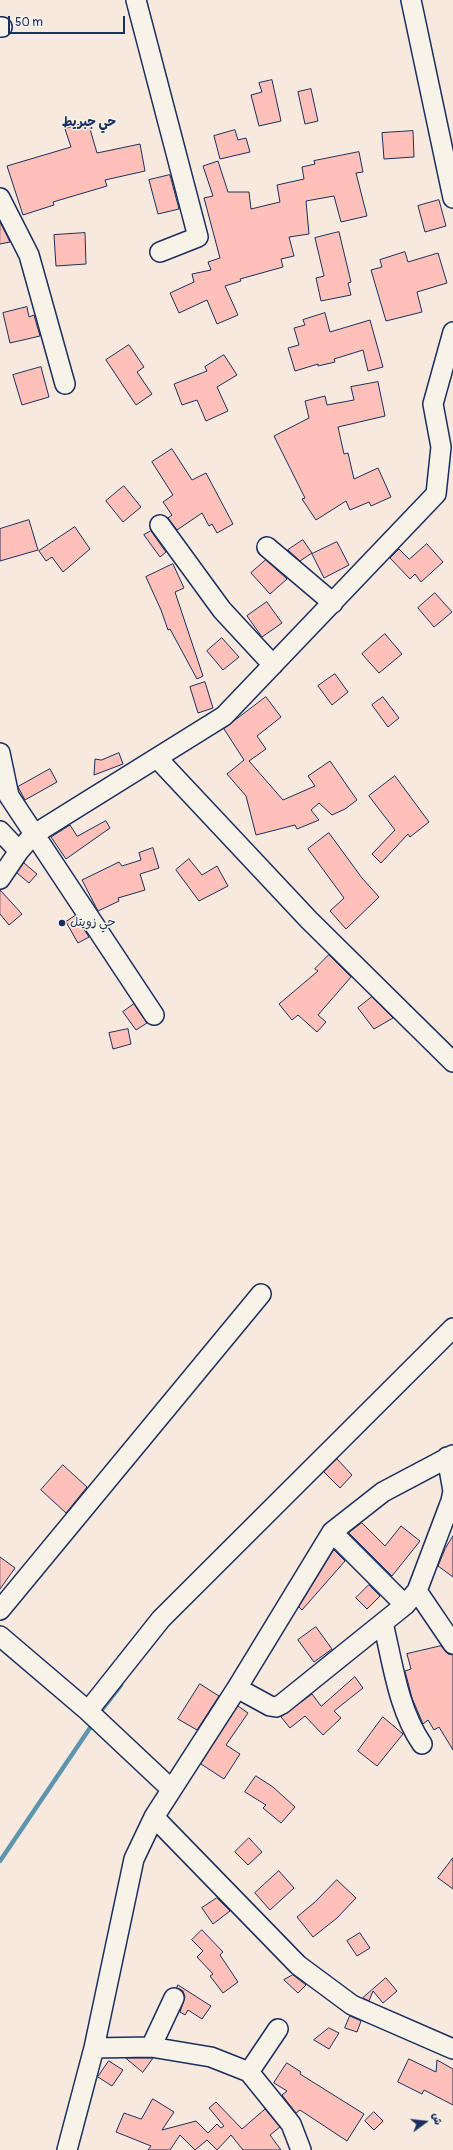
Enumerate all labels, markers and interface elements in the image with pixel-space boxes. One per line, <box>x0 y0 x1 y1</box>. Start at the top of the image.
scale bar <box>10 8 127 34</box>
text: 50 m <box>15 15 43 30</box>
district label: حي جبريط <box>62 115 116 131</box>
place label: حي زويتل <box>70 916 116 930</box>
marker: حي زويتل <box>57 918 67 928</box>
north arrow <box>405 2102 445 2142</box>
text: ش <box>429 2111 445 2126</box>

